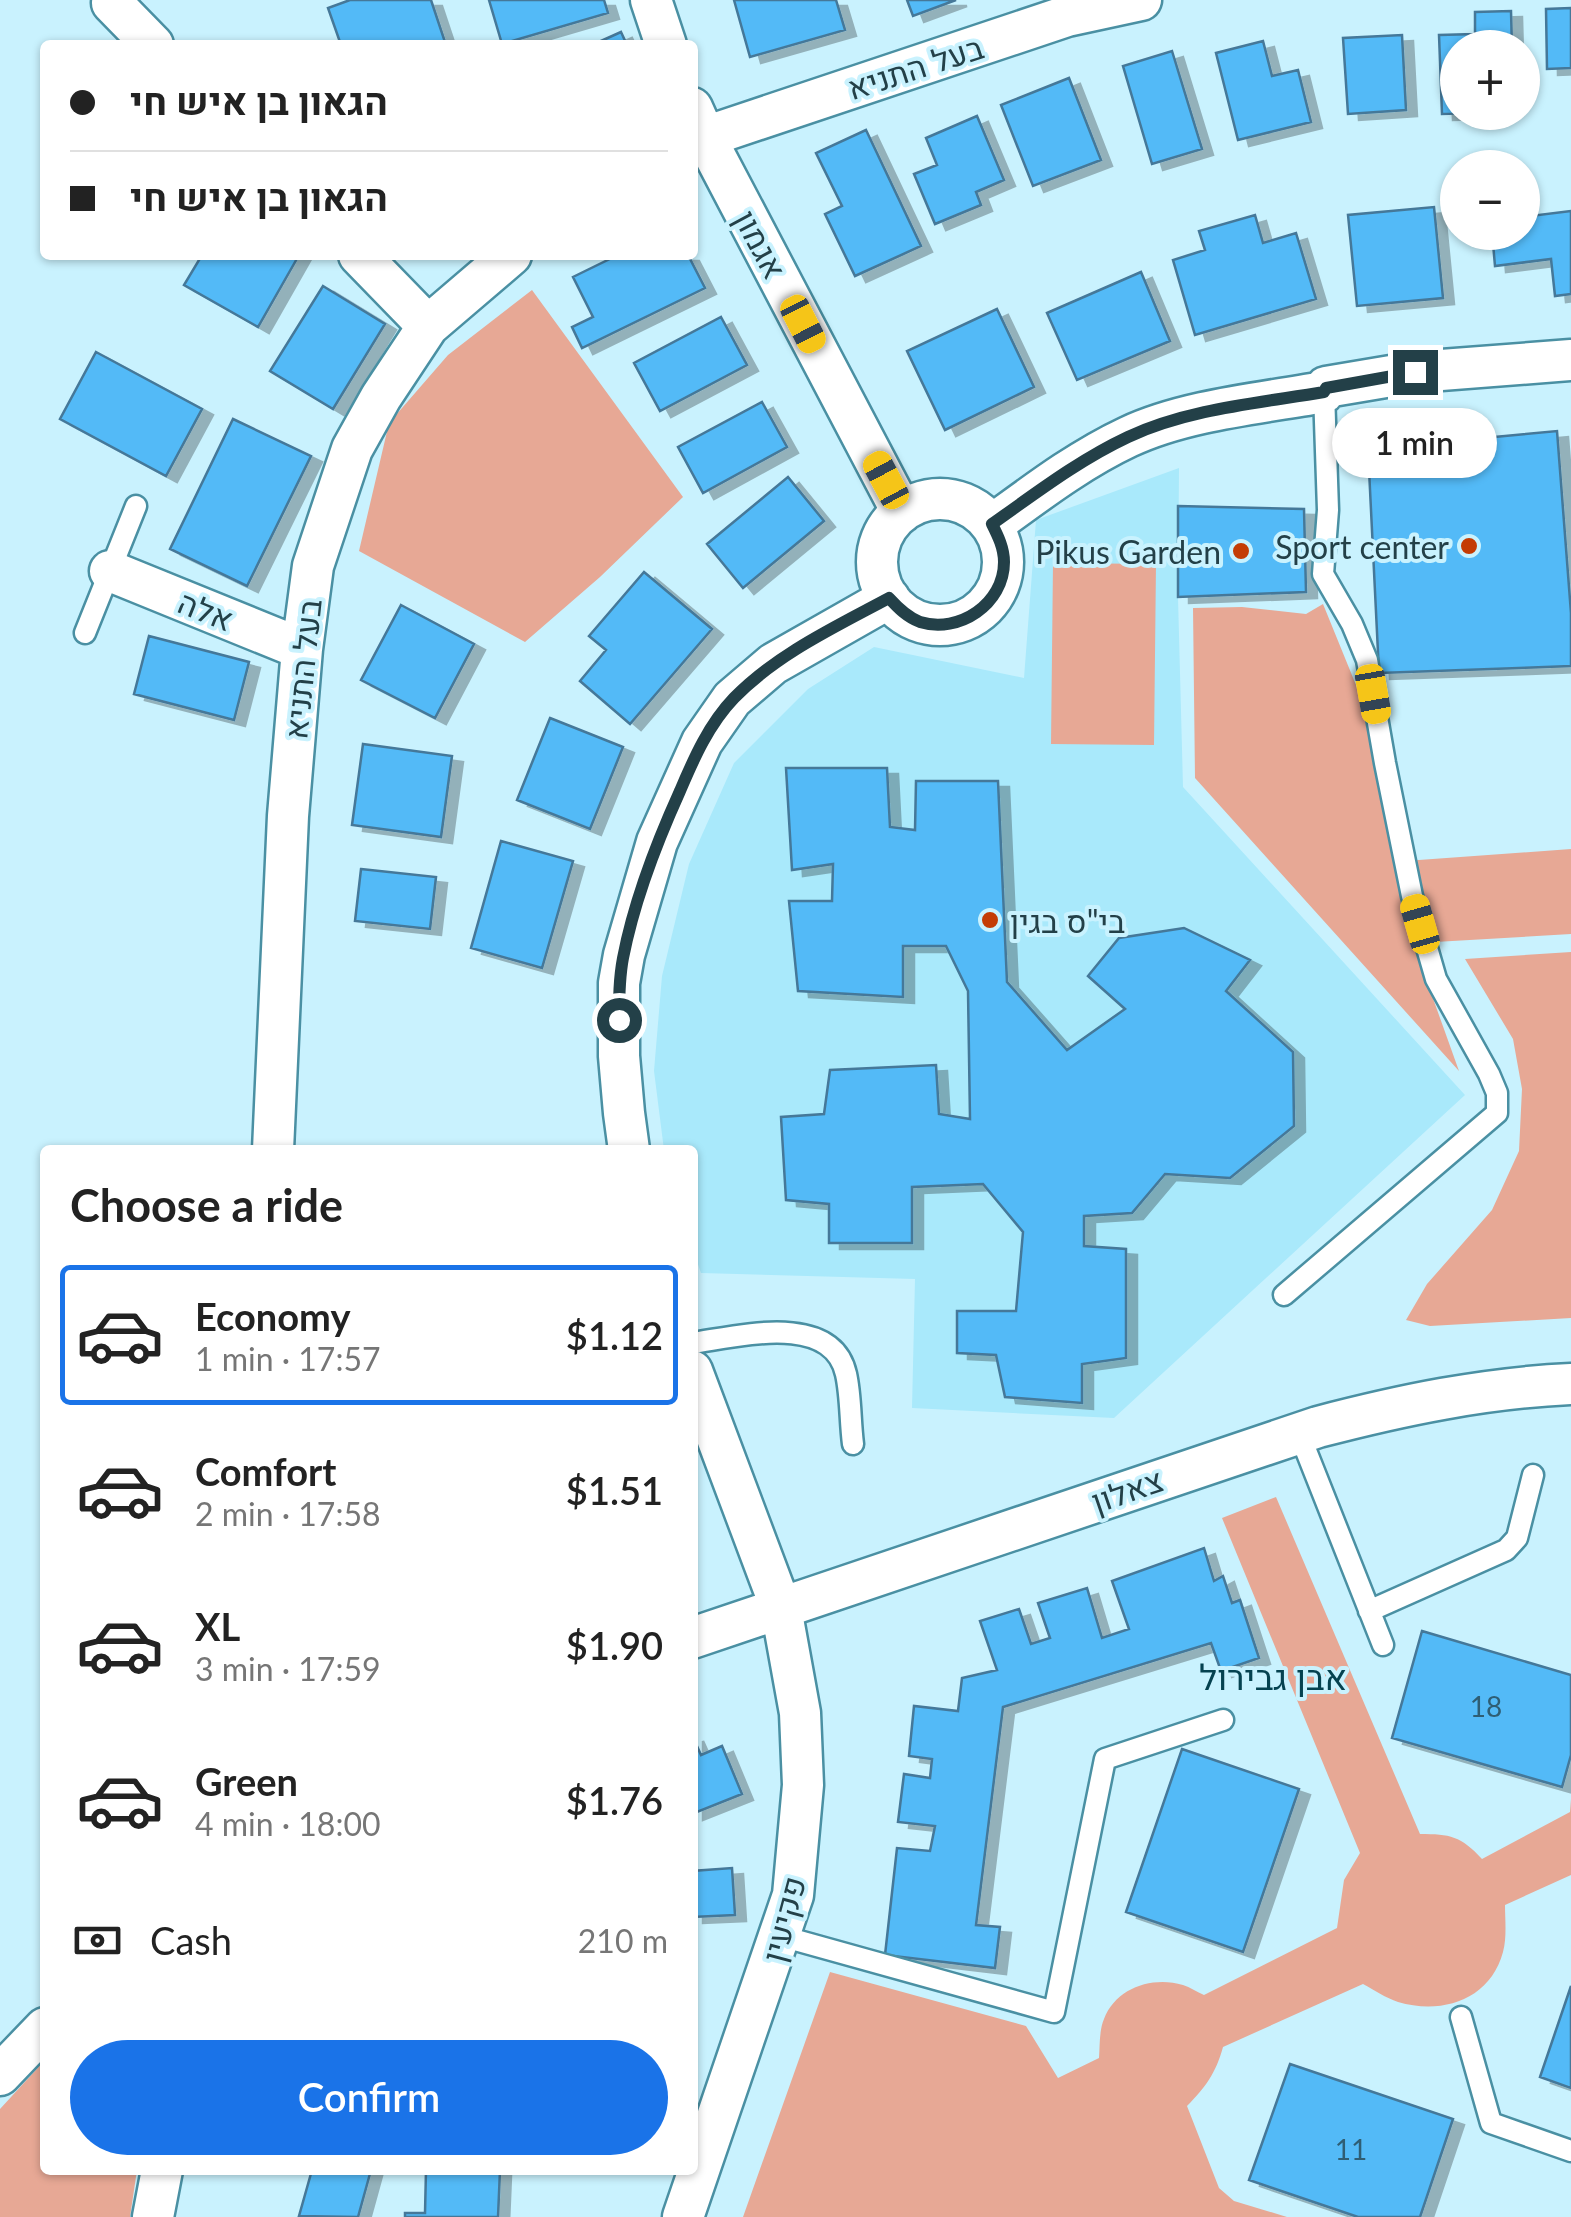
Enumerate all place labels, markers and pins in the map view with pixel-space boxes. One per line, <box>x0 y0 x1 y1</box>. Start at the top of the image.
place label: Sport center <box>1275 527 1449 566</box>
place label: Pikus Garden <box>1035 532 1221 571</box>
marker: Sport center <box>1458 535 1480 557</box>
marker: Pikus Garden <box>1230 540 1252 562</box>
place label: בי"ס בגין <box>1010 901 1125 940</box>
marker: בי"ס בגין <box>979 909 1001 931</box>

